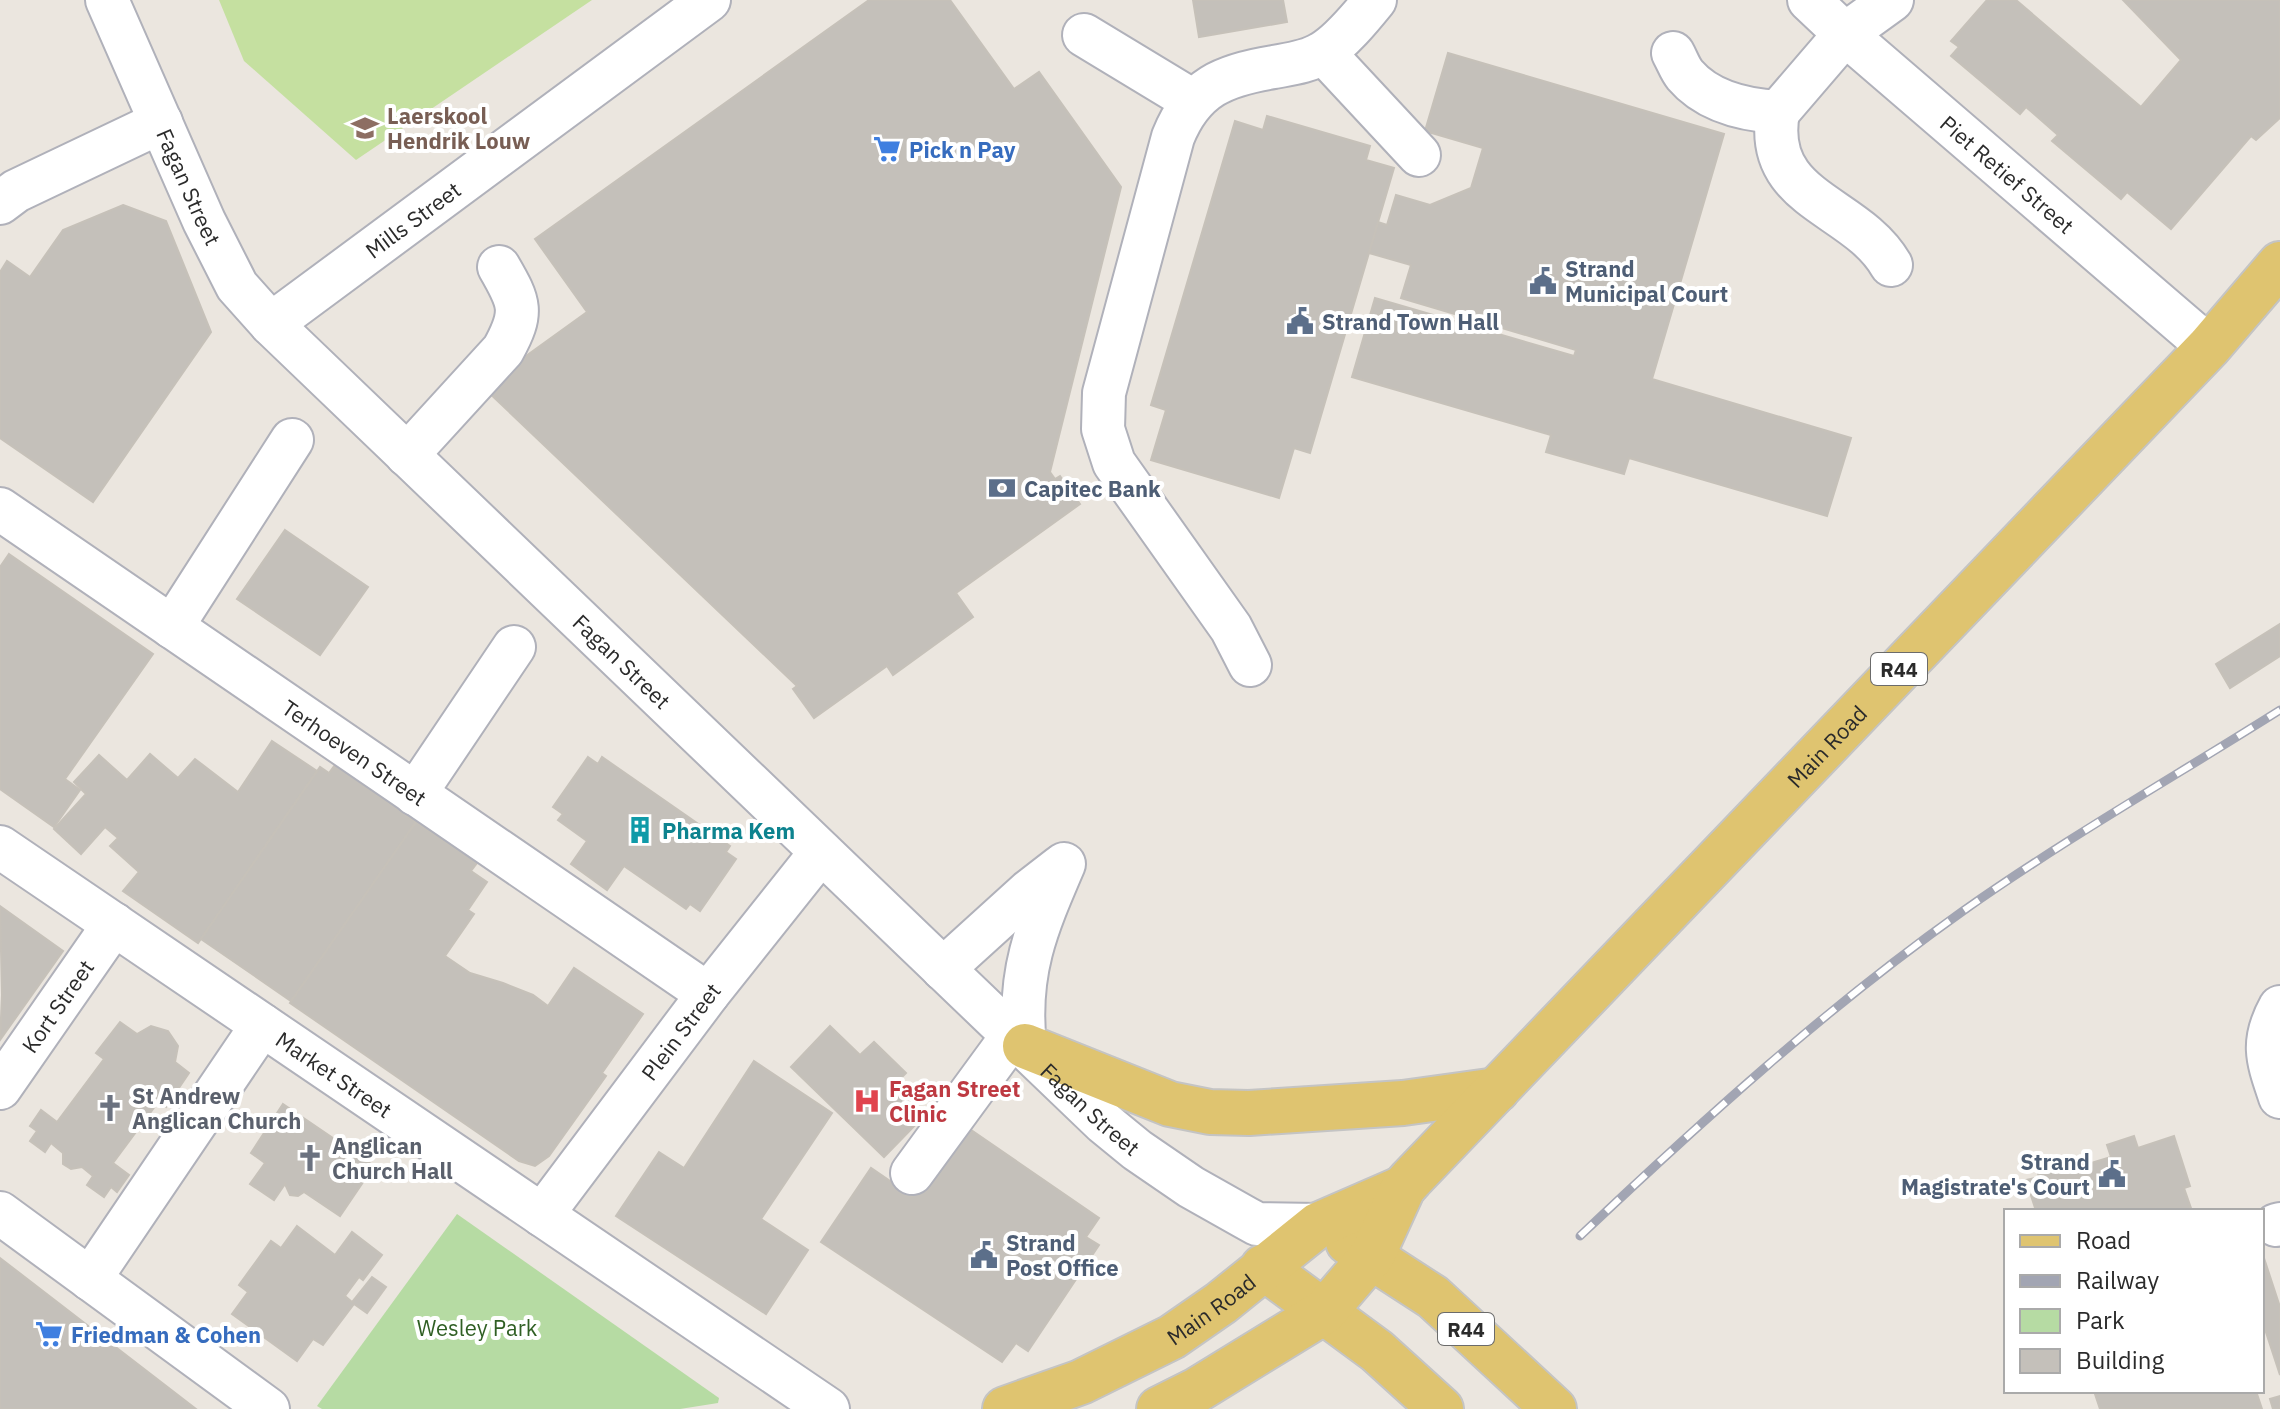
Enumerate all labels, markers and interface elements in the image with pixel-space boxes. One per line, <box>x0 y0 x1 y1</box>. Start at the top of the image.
place label: Laerskool Hendrik Louw <box>387 101 531 155</box>
street label: Piet Retief Street <box>1935 108 2081 240</box>
school or university icon: Laerskool Hendrik Louw <box>350 113 380 143</box>
street label: Fagan Street <box>151 124 228 250</box>
supermarket icon: Pick n Pay <box>872 134 902 164</box>
place label: Pick n Pay <box>909 135 1016 164</box>
street label: Mills Street <box>359 175 466 264</box>
place label: Strand Municipal Court <box>1565 254 1728 308</box>
public building icon: Strand Municipal Court <box>1528 266 1558 296</box>
public building icon: Strand Town Hall <box>1285 306 1315 336</box>
place label: Strand Town Hall <box>1322 307 1499 336</box>
bank icon: Capitec Bank <box>987 473 1017 503</box>
place label: Capitec Bank <box>1024 474 1161 503</box>
street label: Fagan Street <box>567 607 677 715</box>
road number: R44 <box>1871 653 1927 685</box>
street label: Terhoeven Street <box>277 692 433 812</box>
street label: Main Road <box>1780 699 1873 793</box>
building icon: Pharma Kem <box>625 815 655 845</box>
place label: Pharma Kem <box>662 816 795 845</box>
street label: Kort Street <box>15 954 100 1058</box>
street label: Plein Street <box>634 976 726 1086</box>
street label: Market Street <box>271 1024 398 1124</box>
street label: Fagan Street <box>1035 1056 1146 1161</box>
place label: Fagan Street Clinic <box>889 1074 1020 1128</box>
place label: St Andrew Anglican Church <box>132 1081 301 1135</box>
hospital icon: Fagan Street Clinic <box>852 1086 882 1116</box>
church icon: St Andrew Anglican Church <box>95 1093 125 1123</box>
place label: Anglican Church Hall <box>332 1131 453 1185</box>
church icon: Anglican Church Hall <box>295 1143 325 1173</box>
place label: Strand Magistrate's Court <box>1901 1147 2090 1201</box>
public building icon: Strand Magistrate's Court <box>2097 1159 2127 1189</box>
legend <box>2004 1209 2264 1393</box>
text: Road <box>2076 1224 2131 1256</box>
place label: Strand Post Office <box>1006 1228 1119 1282</box>
public building icon: Strand Post Office <box>969 1240 999 1270</box>
text: Railway <box>2076 1264 2159 1296</box>
street label: Main Road <box>1161 1267 1261 1351</box>
text: Park <box>2076 1304 2125 1336</box>
park label: Wesley Park <box>417 1313 538 1342</box>
road number: R44 <box>1438 1313 1494 1345</box>
supermarket icon: Friedman & Cohen <box>34 1319 64 1349</box>
place label: Friedman & Cohen <box>71 1320 261 1349</box>
text: Building <box>2076 1344 2164 1376</box>

